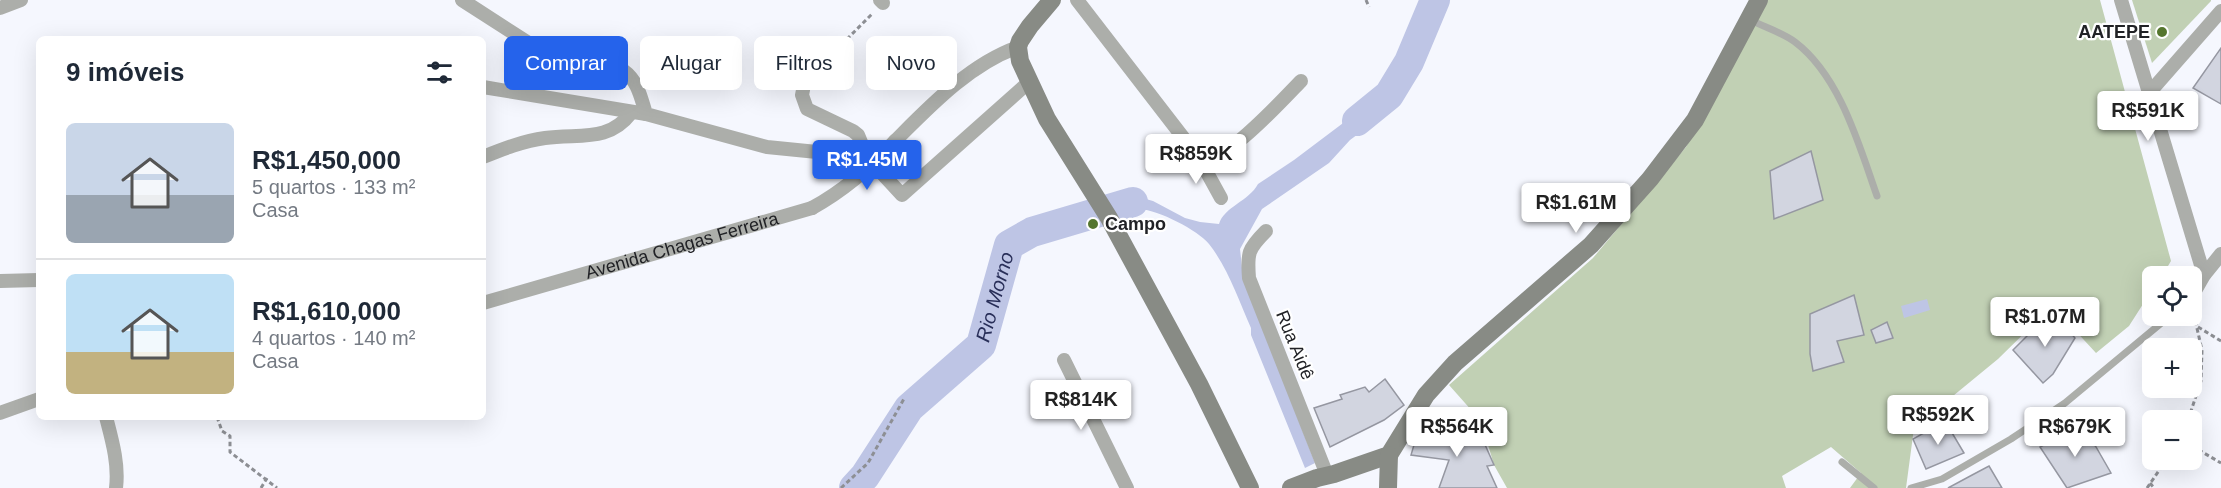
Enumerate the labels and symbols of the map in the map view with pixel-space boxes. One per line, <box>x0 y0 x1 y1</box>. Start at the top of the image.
place label: AATEPE <box>2078 22 2150 42</box>
marker: AATEPE <box>2155 25 2169 39</box>
pin: R$591K <box>2099 91 2197 142</box>
pin: R$859K <box>1147 134 1245 185</box>
pin: R$1.45M <box>812 140 922 191</box>
pin: R$1.61M <box>1521 183 1631 234</box>
street label: Avenida Chagas Ferreira <box>583 208 782 283</box>
place label: Campo <box>1105 214 1166 234</box>
marker: Campo <box>1086 217 1100 231</box>
water label: Rio Morno <box>971 249 1018 344</box>
pin: R$1.07M <box>1990 297 2100 348</box>
street label: Rua Aidê <box>1272 307 1318 383</box>
pin: R$814K <box>1032 380 1130 431</box>
pin: R$592K <box>1889 395 1987 446</box>
pin: R$564K <box>1408 407 1506 458</box>
pin: R$679K <box>2026 407 2124 458</box>

